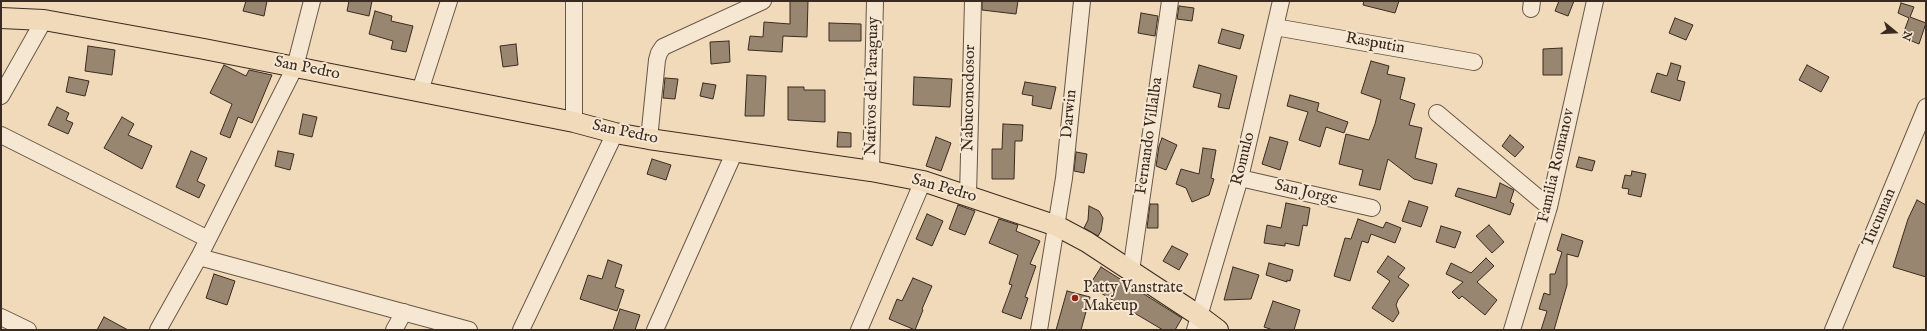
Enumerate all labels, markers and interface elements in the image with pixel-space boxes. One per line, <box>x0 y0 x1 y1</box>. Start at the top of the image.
north arrow <box>1875 12 1915 52</box>
street label: Nativos del Paraguay <box>862 16 884 156</box>
street label: Rasputin <box>1344 29 1406 59</box>
text: N <box>1898 29 1915 42</box>
street label: Nabuconodosor <box>959 44 981 152</box>
street label: San Pedro <box>273 53 341 85</box>
street label: Fernando Villalba <box>1132 76 1168 196</box>
street label: Darwin <box>1058 89 1082 139</box>
street label: Familia Romanov <box>1535 107 1579 225</box>
street label: San Pedro <box>590 117 660 149</box>
street label: Romulo <box>1228 130 1260 188</box>
street label: San Pedro <box>909 171 979 207</box>
street label: San Jorge <box>1273 176 1339 210</box>
street label: Tucuman <box>1859 186 1901 250</box>
place label: Patty Vanstrate Makeup <box>1083 279 1183 317</box>
marker: Patty Vanstrate Makeup <box>1070 293 1080 303</box>

